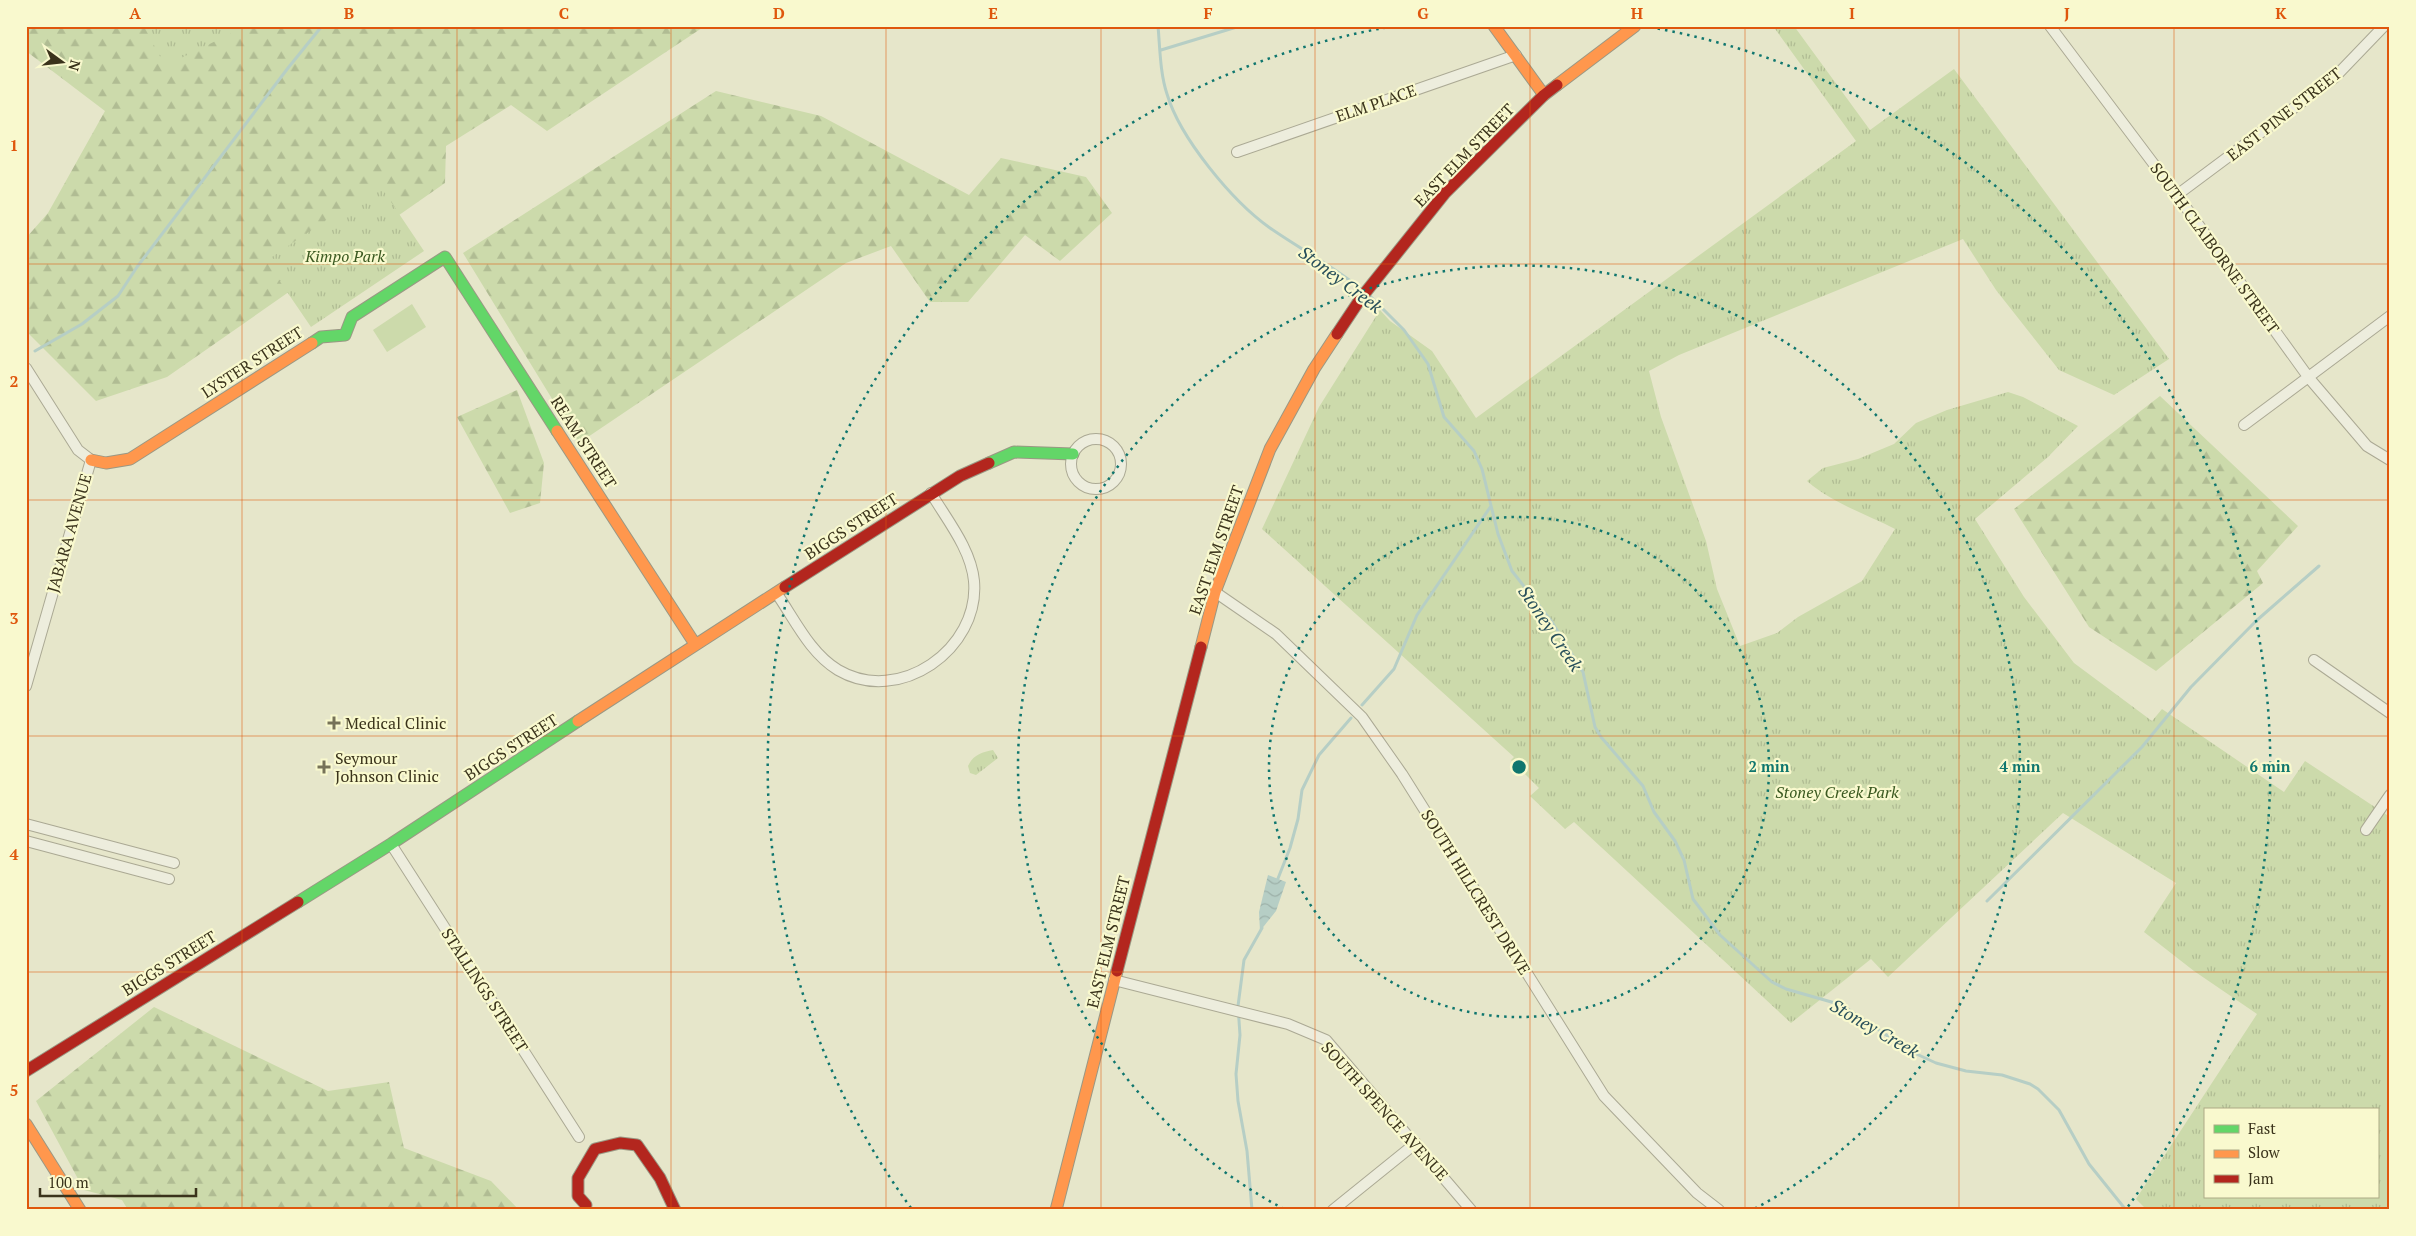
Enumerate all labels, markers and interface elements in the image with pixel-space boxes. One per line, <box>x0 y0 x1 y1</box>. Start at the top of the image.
text: A <box>129 2 141 24</box>
text: B <box>344 2 354 24</box>
text: C <box>559 2 569 24</box>
text: D <box>773 2 785 24</box>
text: E <box>988 2 998 24</box>
text: F <box>1203 2 1213 24</box>
text: G <box>1417 2 1429 24</box>
text: H <box>1631 2 1643 24</box>
text: I <box>1849 2 1855 24</box>
text: J <box>2064 2 2070 24</box>
text: K <box>2275 2 2287 24</box>
north arrow <box>38 38 88 88</box>
text: N <box>64 58 86 73</box>
street label: EAST PINE STREET <box>2222 62 2346 166</box>
street label: ELM PLACE <box>1333 79 1419 127</box>
street label: EAST ELM STREET <box>1409 98 1519 211</box>
text: 1 <box>9 134 19 156</box>
street label: SOUTH CLAIBORNE STREET <box>2145 158 2285 338</box>
water label: Stoney Creek <box>1294 240 1388 319</box>
park label: Kimpo Park <box>304 245 385 267</box>
street label: LYSTER STREET <box>197 321 307 403</box>
text: 2 <box>9 370 19 392</box>
street label: REAM STREET <box>546 392 622 492</box>
street label: JABARA AVENUE <box>41 471 97 595</box>
street label: EAST ELM STREET <box>1184 482 1249 618</box>
street label: BIGGS STREET <box>800 488 902 564</box>
water label: Stoney Creek <box>1513 580 1589 676</box>
text: 3 <box>9 607 19 629</box>
street label: BIGGS STREET <box>460 709 562 785</box>
place label: Medical Clinic <box>345 712 447 734</box>
marker: Medical Clinic <box>327 716 341 730</box>
place label: Seymour Johnson Clinic <box>335 747 439 787</box>
text: 2 min <box>1748 756 1790 776</box>
text: 4 min <box>1999 756 2041 776</box>
text: 6 min <box>2249 756 2291 776</box>
centre of rings <box>1510 758 1528 776</box>
marker: Seymour Johnson Clinic <box>317 760 331 774</box>
park label: Stoney Creek Park <box>1775 781 1899 803</box>
street label: SOUTH HILLCREST DRIVE <box>1416 805 1536 979</box>
text: 4 <box>9 843 19 865</box>
street label: EAST ELM STREET <box>1081 873 1135 1010</box>
street label: STALLINGS STREET <box>437 924 533 1056</box>
street label: BIGGS STREET <box>118 925 220 1001</box>
water label: Stoney Creek <box>1826 993 1924 1063</box>
street label: SOUTH SPENCE AVENUE <box>1317 1037 1453 1185</box>
text: 5 <box>9 1079 19 1101</box>
legend <box>2204 1108 2378 1198</box>
text: Fast <box>2248 1118 2276 1138</box>
text: Slow <box>2248 1142 2281 1162</box>
scale bar <box>40 1166 196 1198</box>
text: Jam <box>2248 1168 2274 1188</box>
text: 100 m <box>48 1172 89 1192</box>

